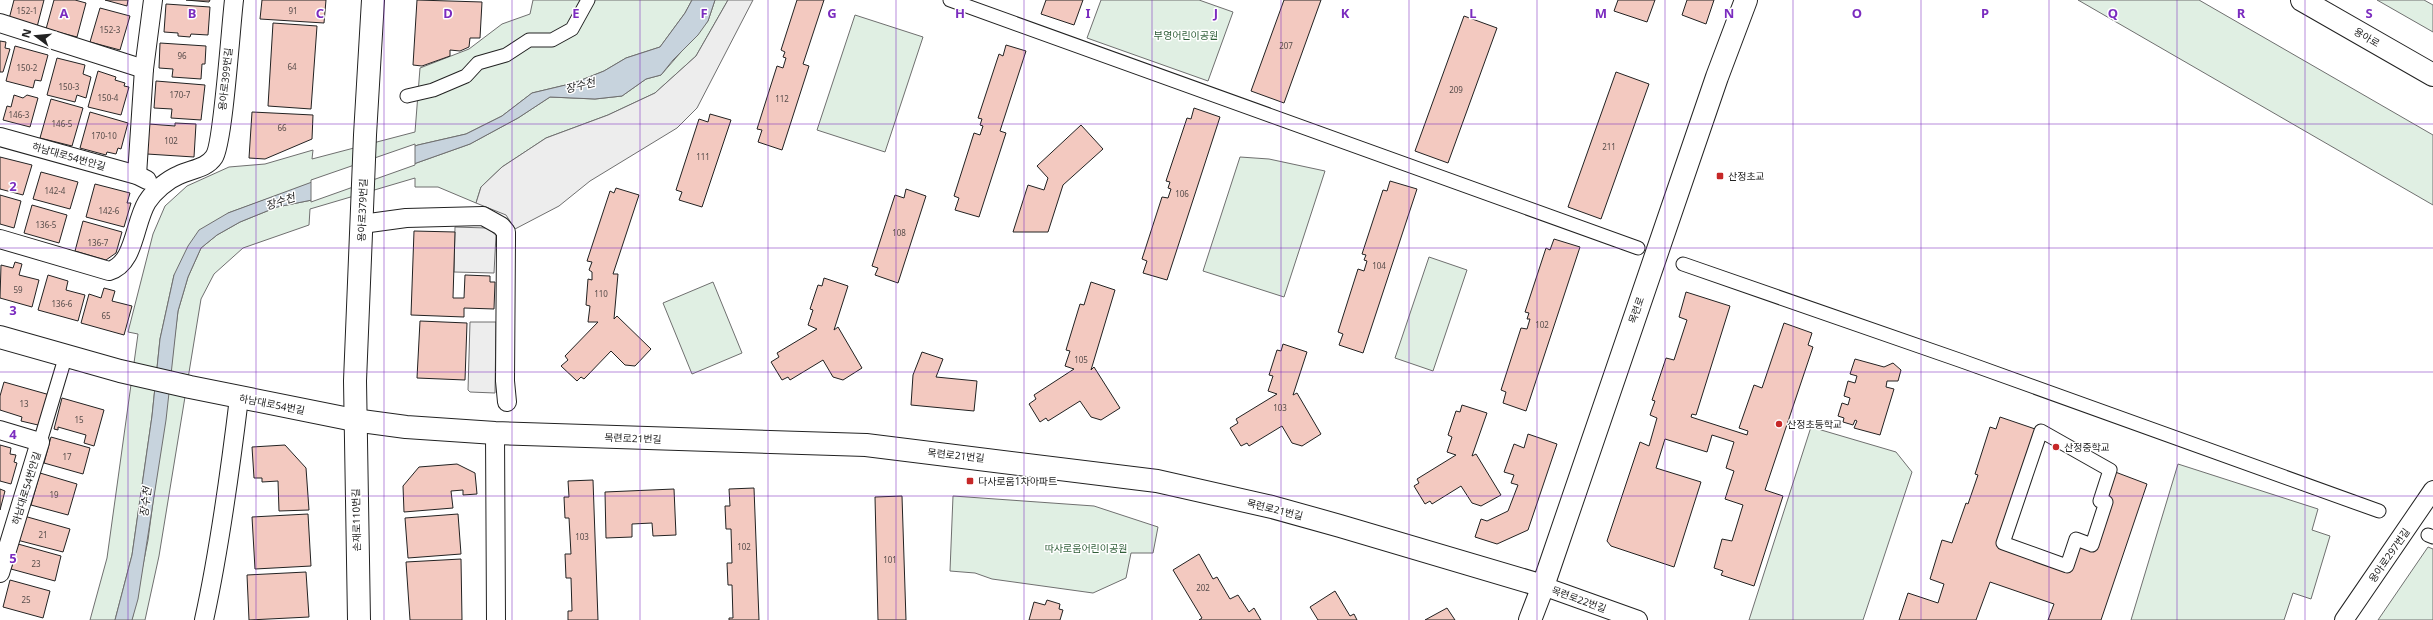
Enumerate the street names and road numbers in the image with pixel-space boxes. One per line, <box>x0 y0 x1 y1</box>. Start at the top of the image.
street label: 용아로 <box>2352 24 2382 50</box>
street label: 용아로399번길 <box>215 47 235 111</box>
street label: 하남대로54번안길 <box>31 139 107 173</box>
street label: 용아로379번길 <box>354 178 370 242</box>
street label: 목련로 <box>1625 295 1647 325</box>
street label: 하남대로54번길 <box>238 391 306 417</box>
street label: 목련로21번길 <box>604 430 662 446</box>
street label: 목련로21번길 <box>927 445 985 465</box>
street label: 하남대로54번안길 <box>8 450 44 526</box>
street label: 손재로110번길 <box>348 488 364 552</box>
street label: 목련로21번길 <box>1245 495 1305 523</box>
street label: 용아로297번길 <box>2365 525 2413 585</box>
street label: 목련로22번길 <box>1550 583 1608 615</box>

